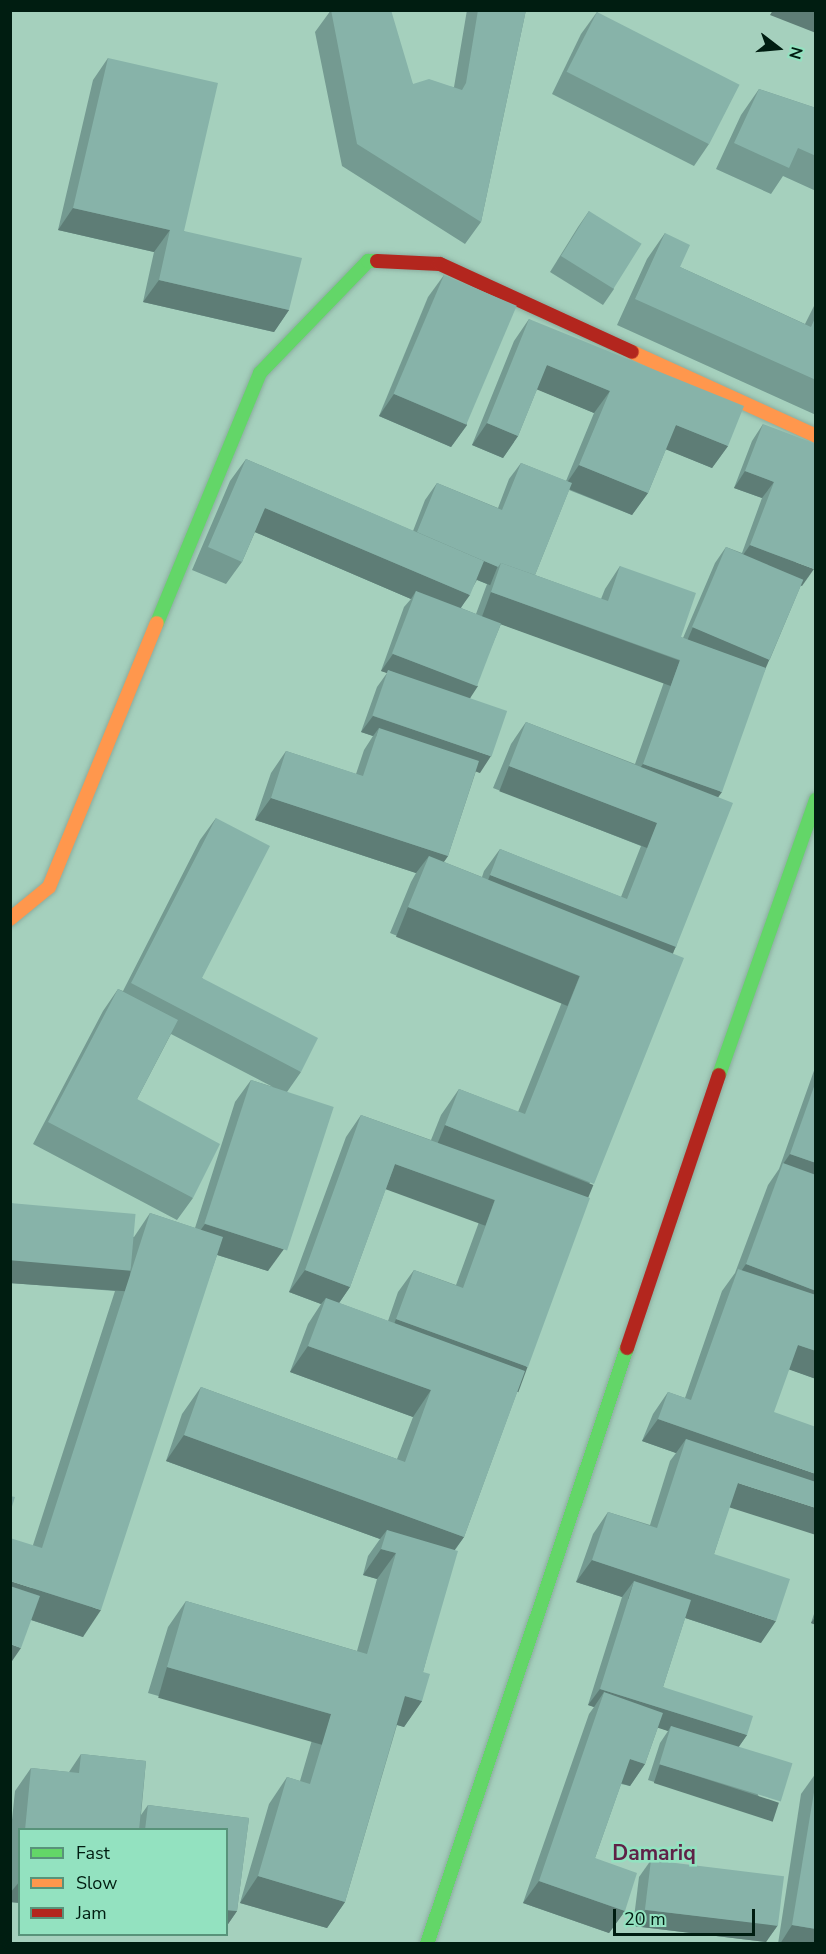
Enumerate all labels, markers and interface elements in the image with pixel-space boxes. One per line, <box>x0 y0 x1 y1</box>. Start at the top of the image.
north arrow <box>748 18 808 78</box>
text: N <box>783 44 808 62</box>
legend <box>18 1828 228 1936</box>
district label: Damariq <box>612 1840 696 1866</box>
text: Fast <box>76 1841 110 1865</box>
text: Slow <box>76 1871 117 1895</box>
scale bar <box>616 1897 758 1935</box>
text: Jam <box>76 1901 107 1925</box>
text: 20 m <box>624 1907 666 1931</box>

